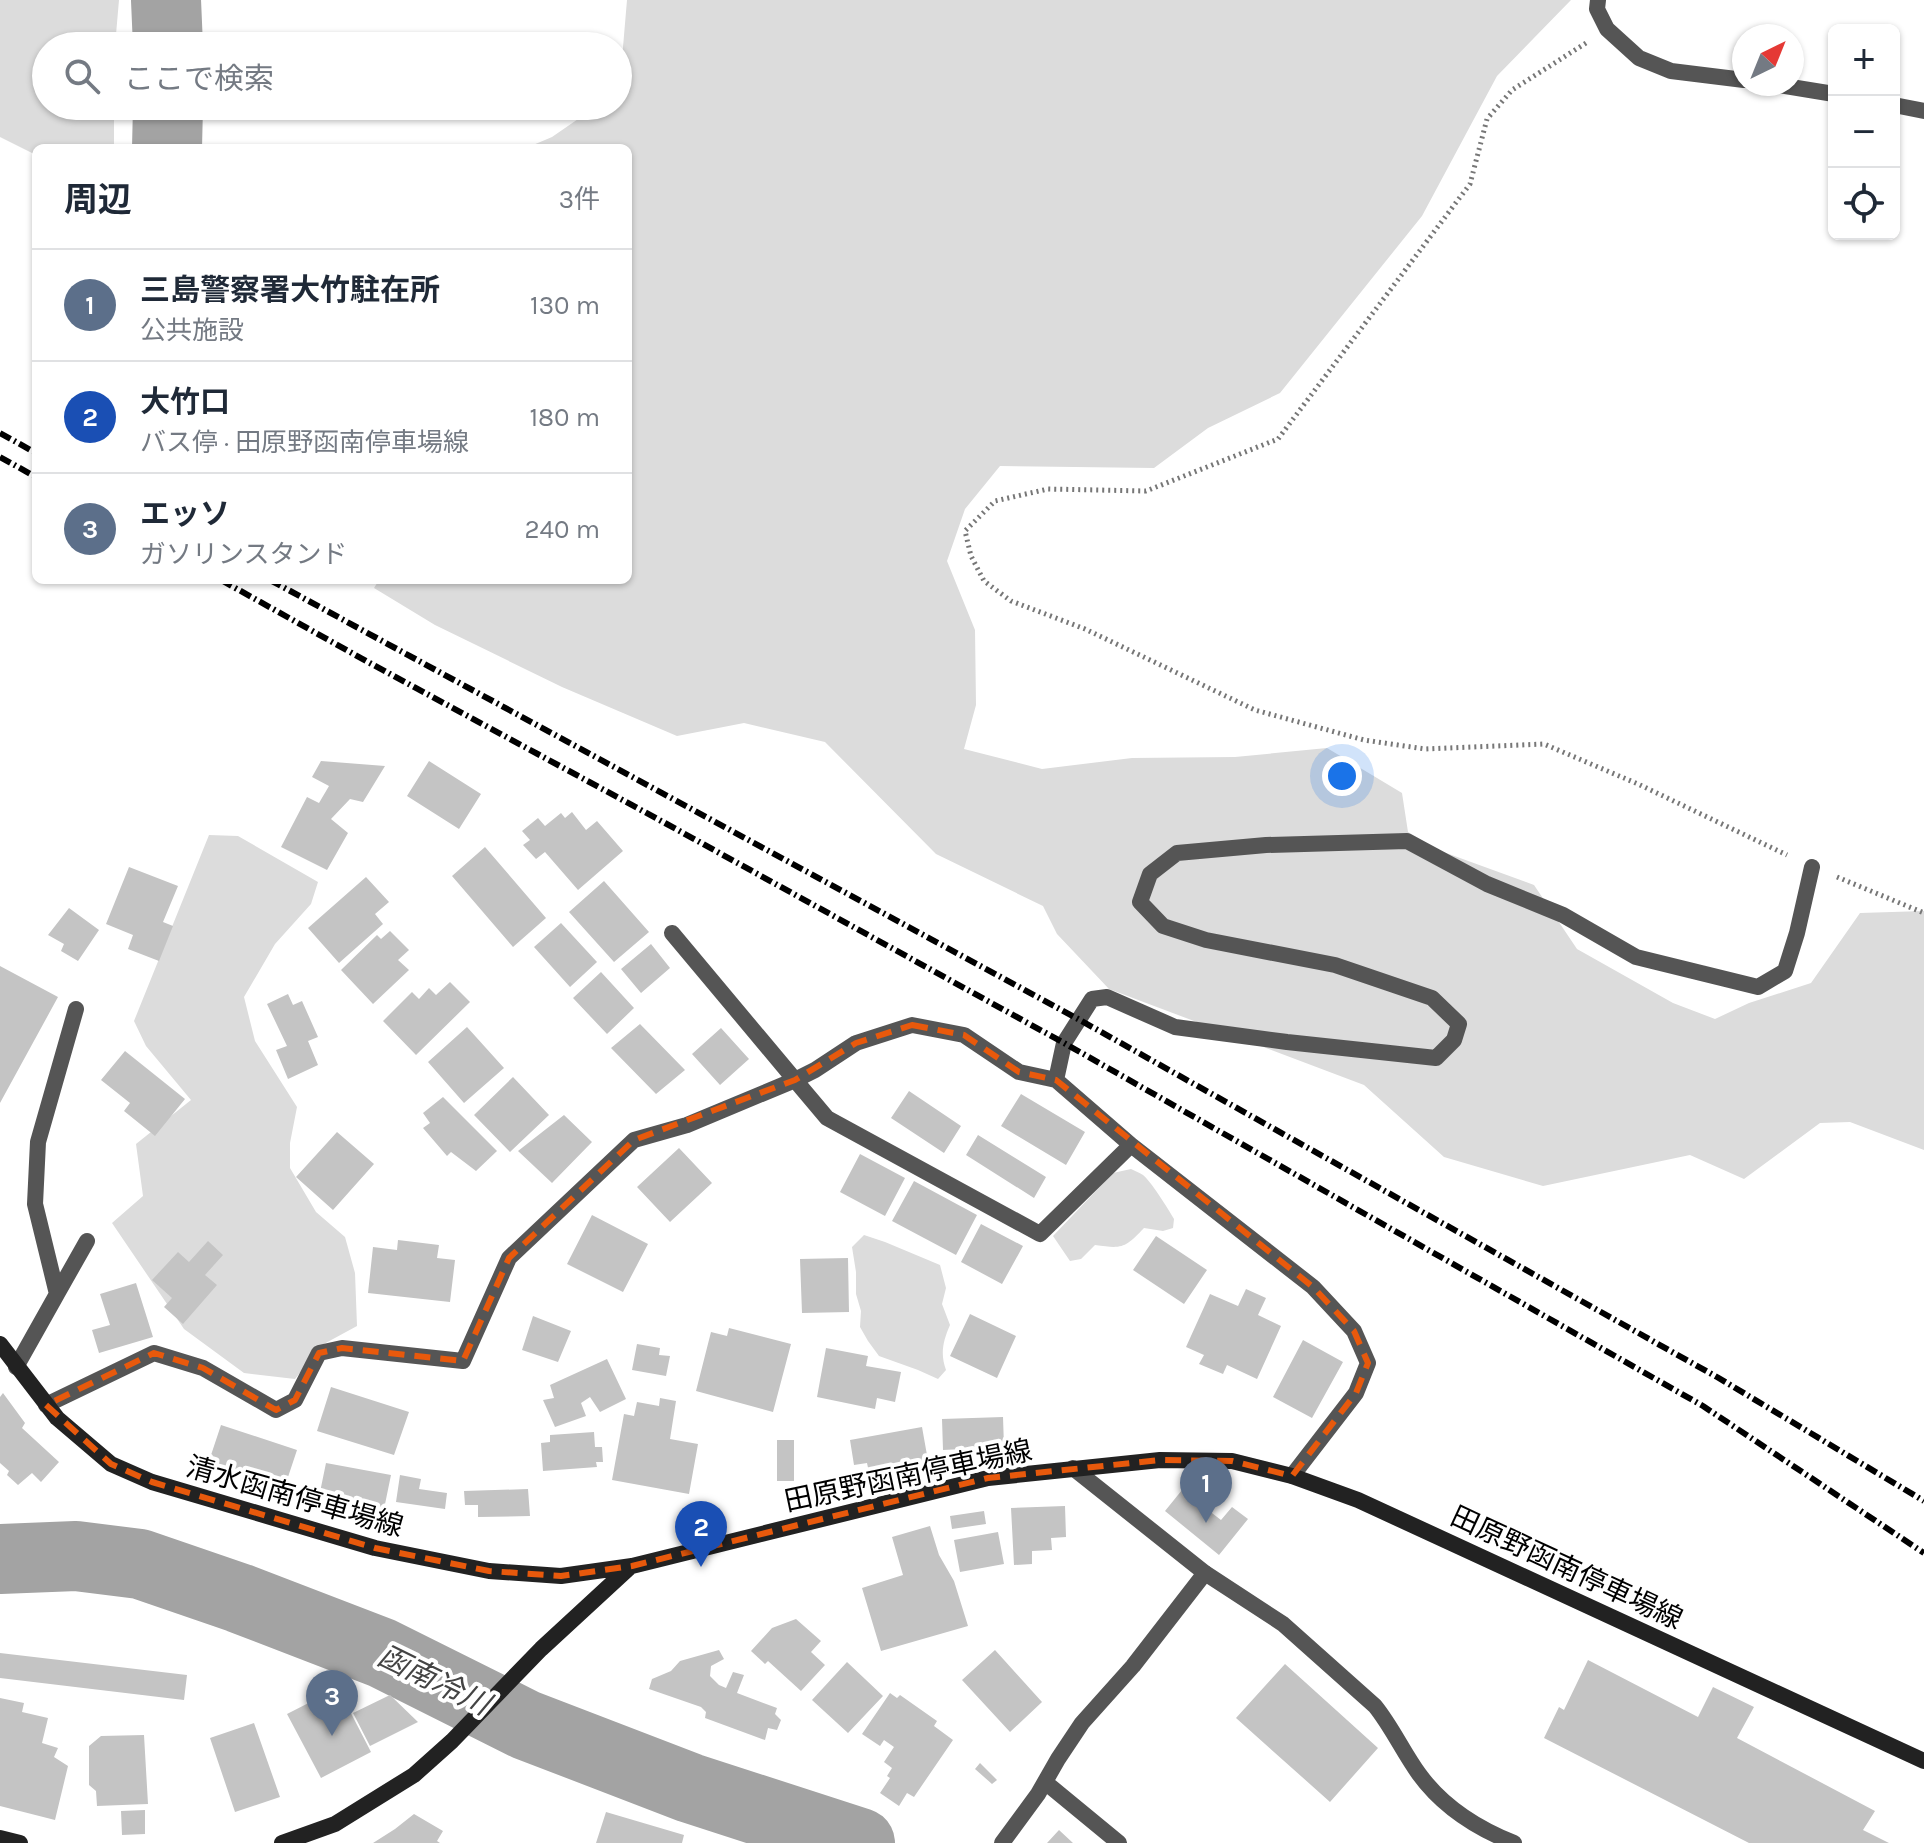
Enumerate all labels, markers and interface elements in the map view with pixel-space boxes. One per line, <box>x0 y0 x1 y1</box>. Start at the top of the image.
north arrow <box>1732 24 1804 96</box>
map controls <box>1828 24 1900 240</box>
button: + <box>1828 24 1900 96</box>
search box <box>32 32 632 120</box>
icon: search <box>60 54 104 98</box>
text: ここで検索 <box>124 61 274 97</box>
button: − <box>1828 96 1900 168</box>
button: locate <box>1828 168 1900 240</box>
text: 周辺 <box>64 180 132 220</box>
text: 3件 <box>559 184 600 215</box>
text: 三島警察署大竹駐在所 <box>140 272 440 308</box>
text: 1 <box>85 290 95 321</box>
text: 130 m <box>530 290 600 321</box>
text: 公共施設 <box>140 315 244 346</box>
text: 大竹口 <box>140 384 230 420</box>
text: 2 <box>82 402 98 433</box>
text: 180 m <box>530 402 600 433</box>
text: バス停 · 田原野函南停車場線 <box>140 427 469 458</box>
text: エッソ <box>140 496 230 532</box>
text: 3 <box>82 514 98 545</box>
text: 240 m <box>524 514 600 545</box>
text: ガソリンスタンド <box>140 539 347 570</box>
your location <box>1322 756 1362 796</box>
street label: 田原野函南停車場線 <box>781 1433 1035 1518</box>
street label: 清水函南停車場線 <box>183 1450 407 1543</box>
pin: 1 <box>1180 1457 1232 1523</box>
street label: 田原野函南停車場線 <box>1446 1499 1688 1636</box>
pin: 2 <box>675 1501 727 1567</box>
water label: 函南冷川 <box>372 1638 499 1724</box>
pin: 3 <box>306 1670 358 1736</box>

